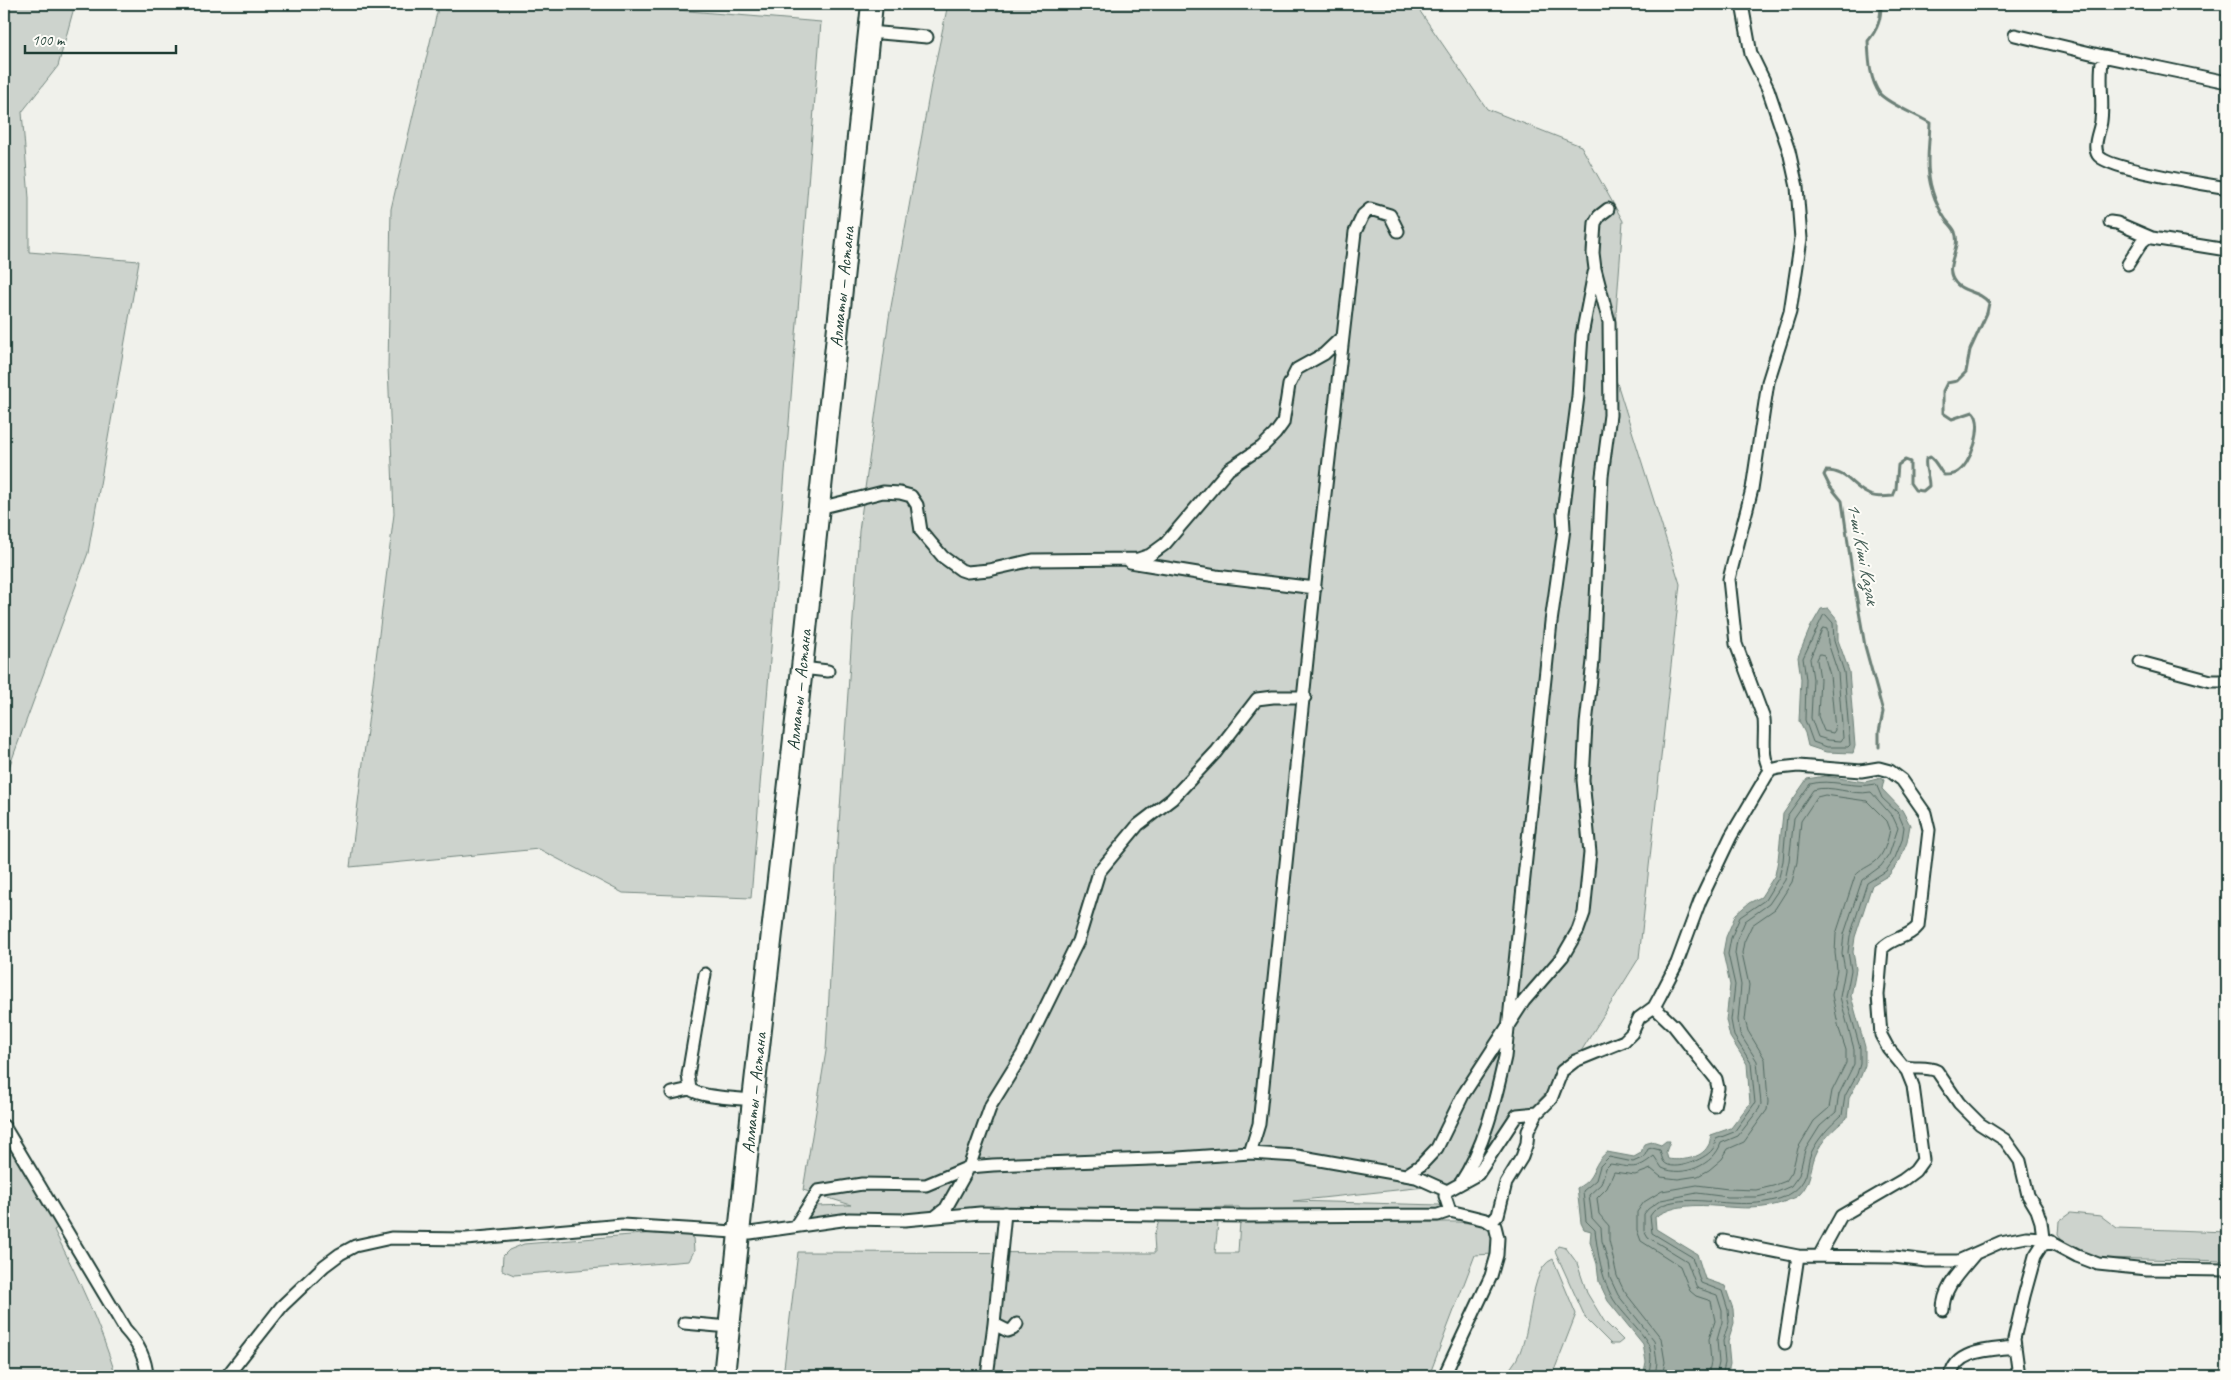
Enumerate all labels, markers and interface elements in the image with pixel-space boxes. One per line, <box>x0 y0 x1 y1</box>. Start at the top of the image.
scale bar <box>25 22 176 54</box>
text: 100 m <box>32 31 66 50</box>
street label: Алматы — Астана <box>825 224 859 348</box>
water label: 1-ші Кіші Казак <box>1841 500 1885 609</box>
street label: Алматы — Астана <box>782 627 816 751</box>
street label: Алматы — Астана <box>737 1030 771 1154</box>

